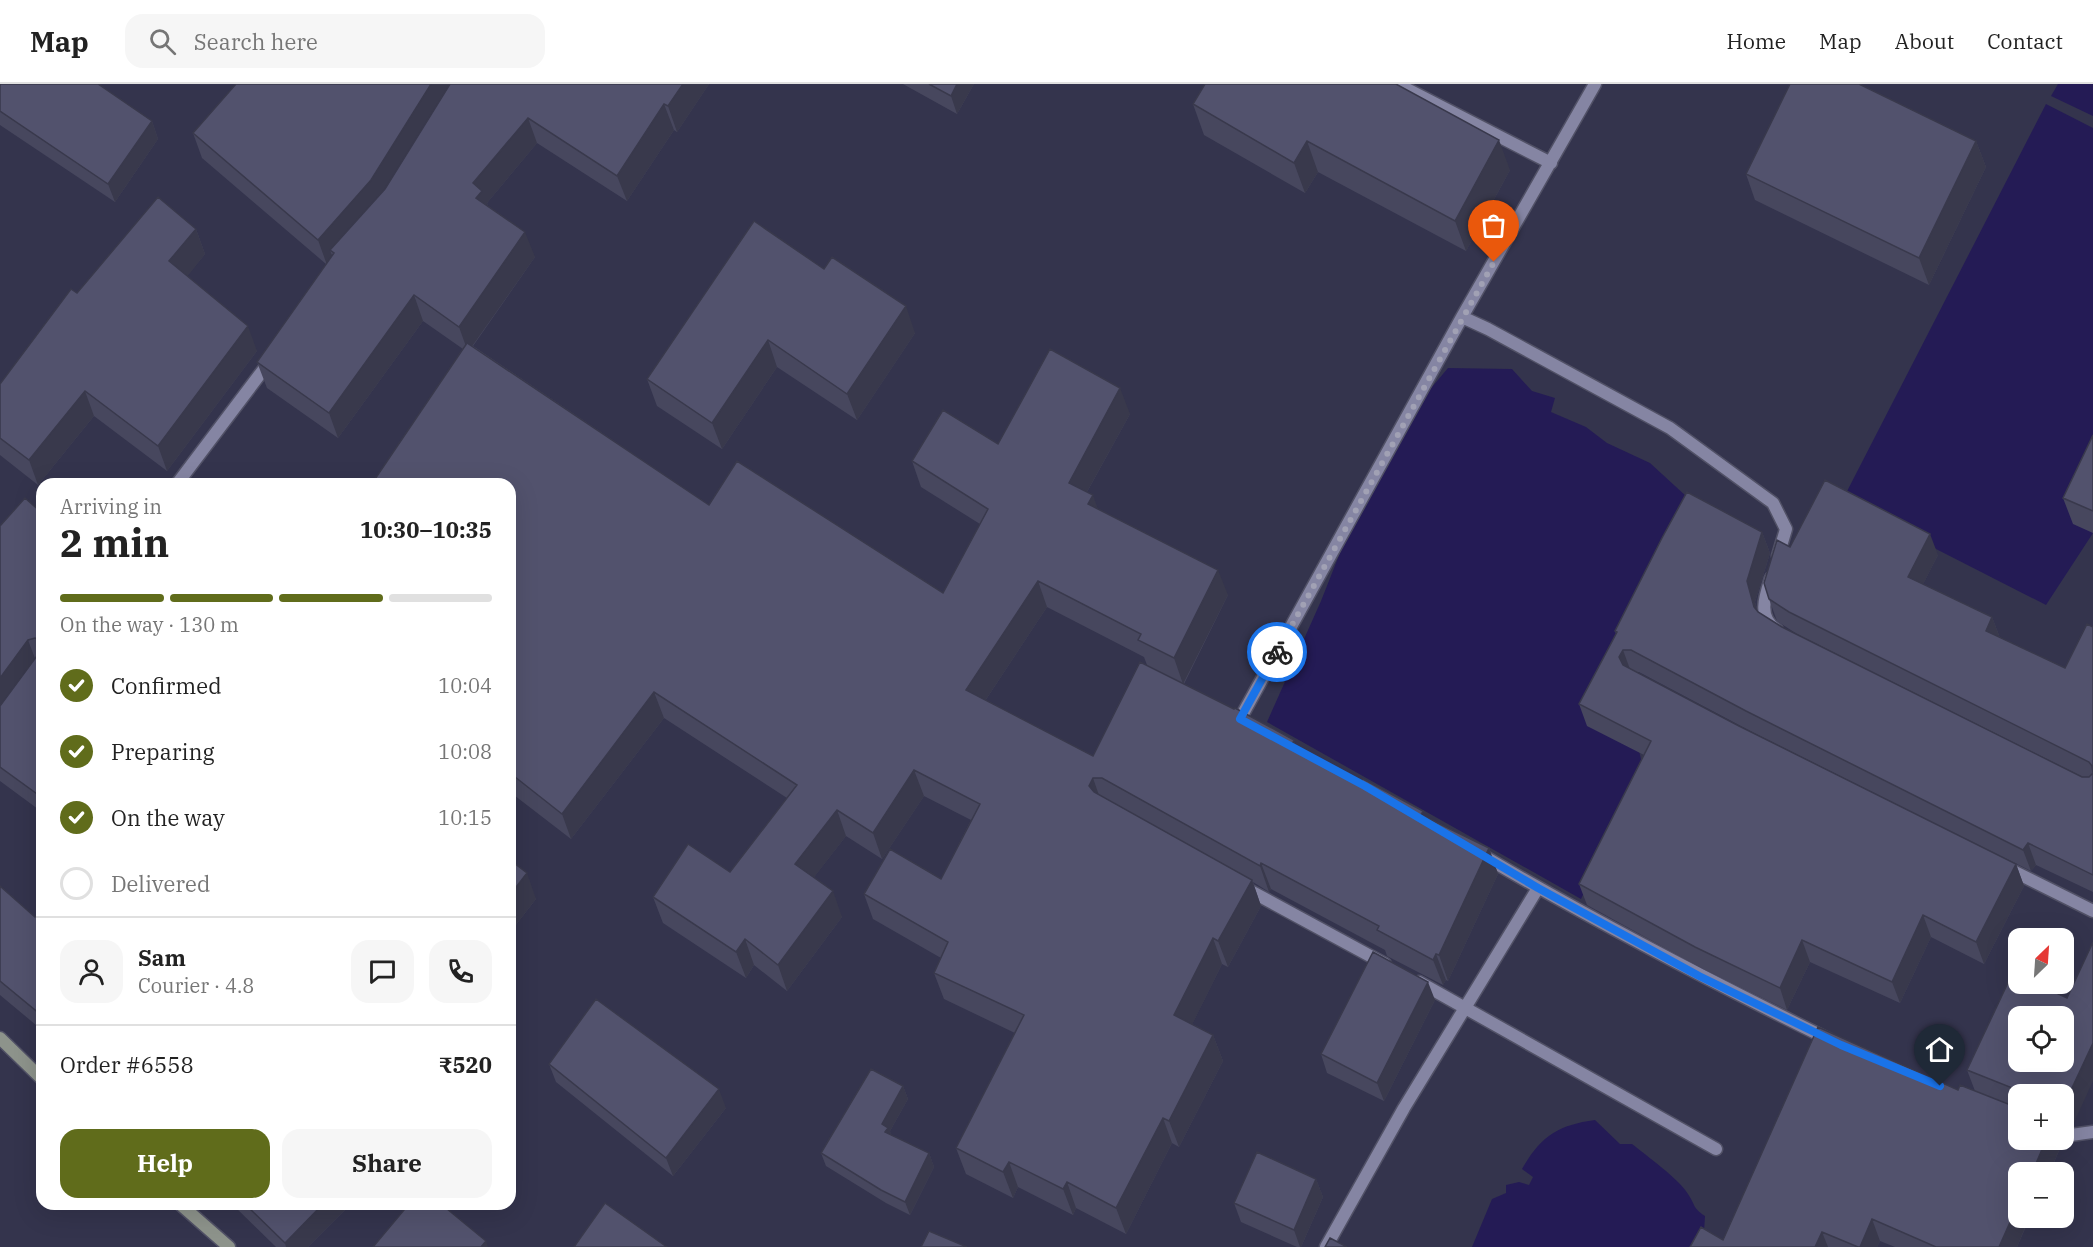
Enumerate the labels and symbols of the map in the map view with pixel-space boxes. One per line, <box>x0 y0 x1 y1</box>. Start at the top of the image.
pin <box>1468 200 1519 262</box>
courier <box>1247 622 1307 682</box>
north arrow <box>2008 928 2074 994</box>
pin <box>1914 1024 1965 1086</box>

